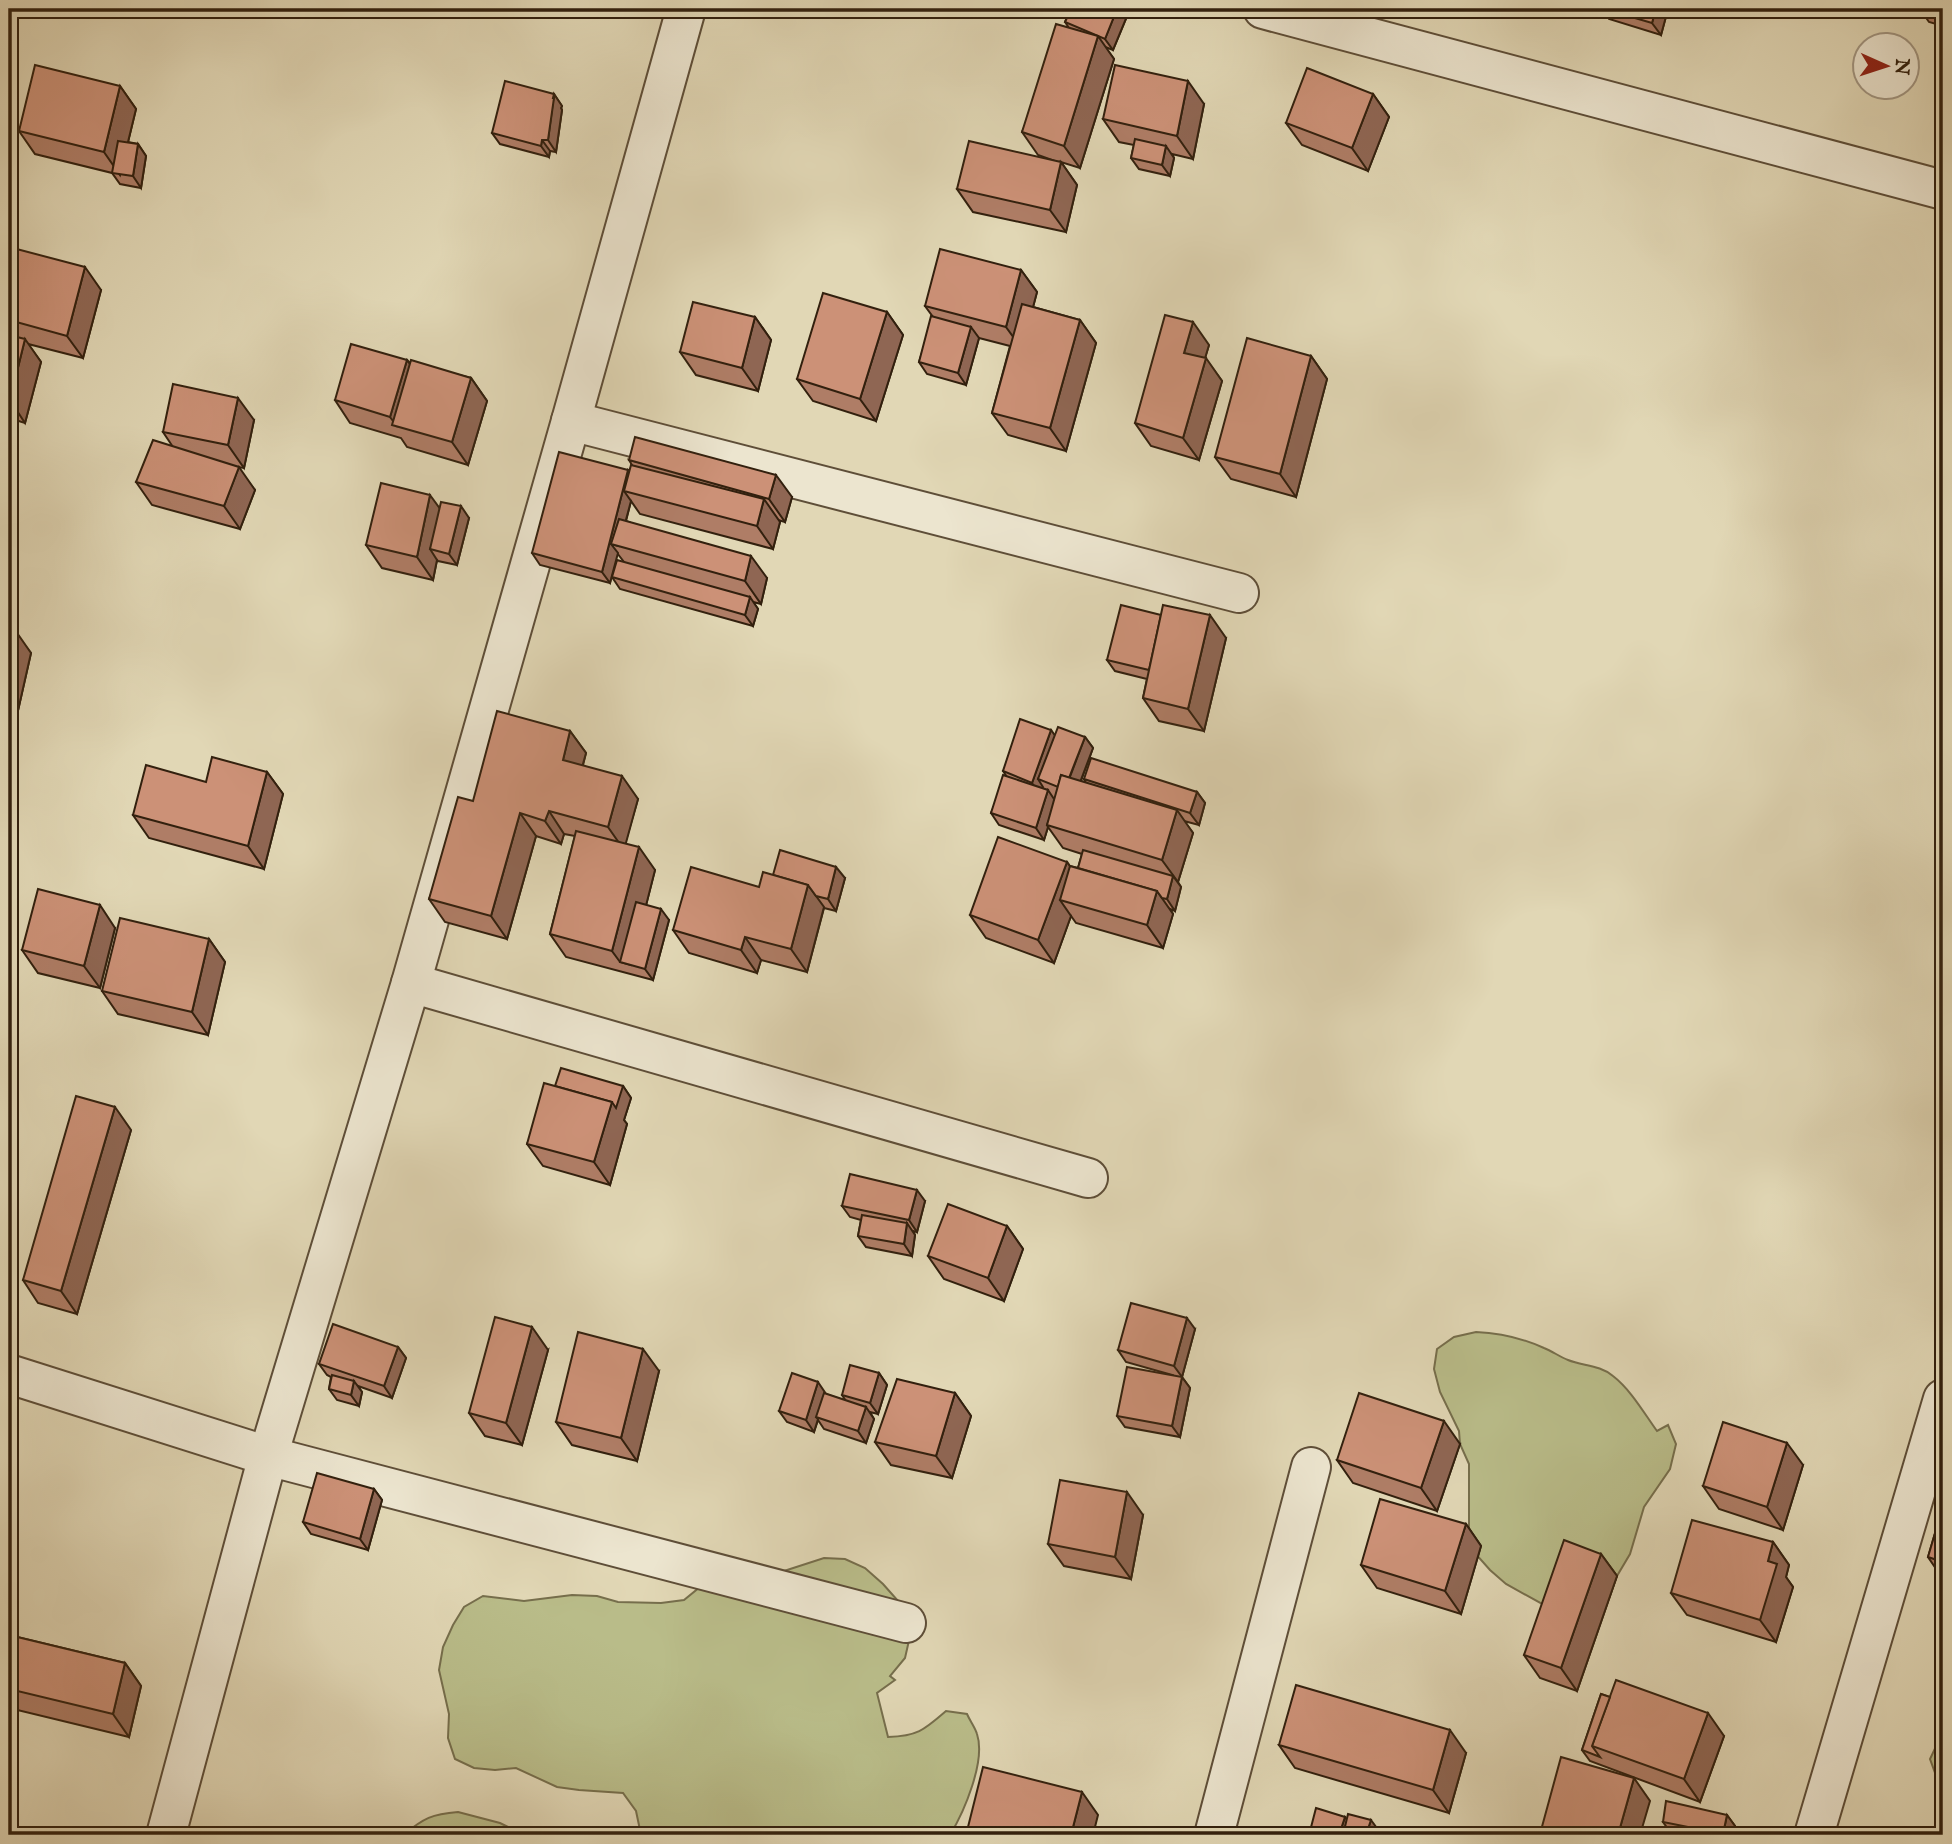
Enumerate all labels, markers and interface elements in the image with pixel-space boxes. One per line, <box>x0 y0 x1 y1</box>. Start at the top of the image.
north arrow <box>1850 32 1920 102</box>
text: N <box>1889 57 1913 76</box>

